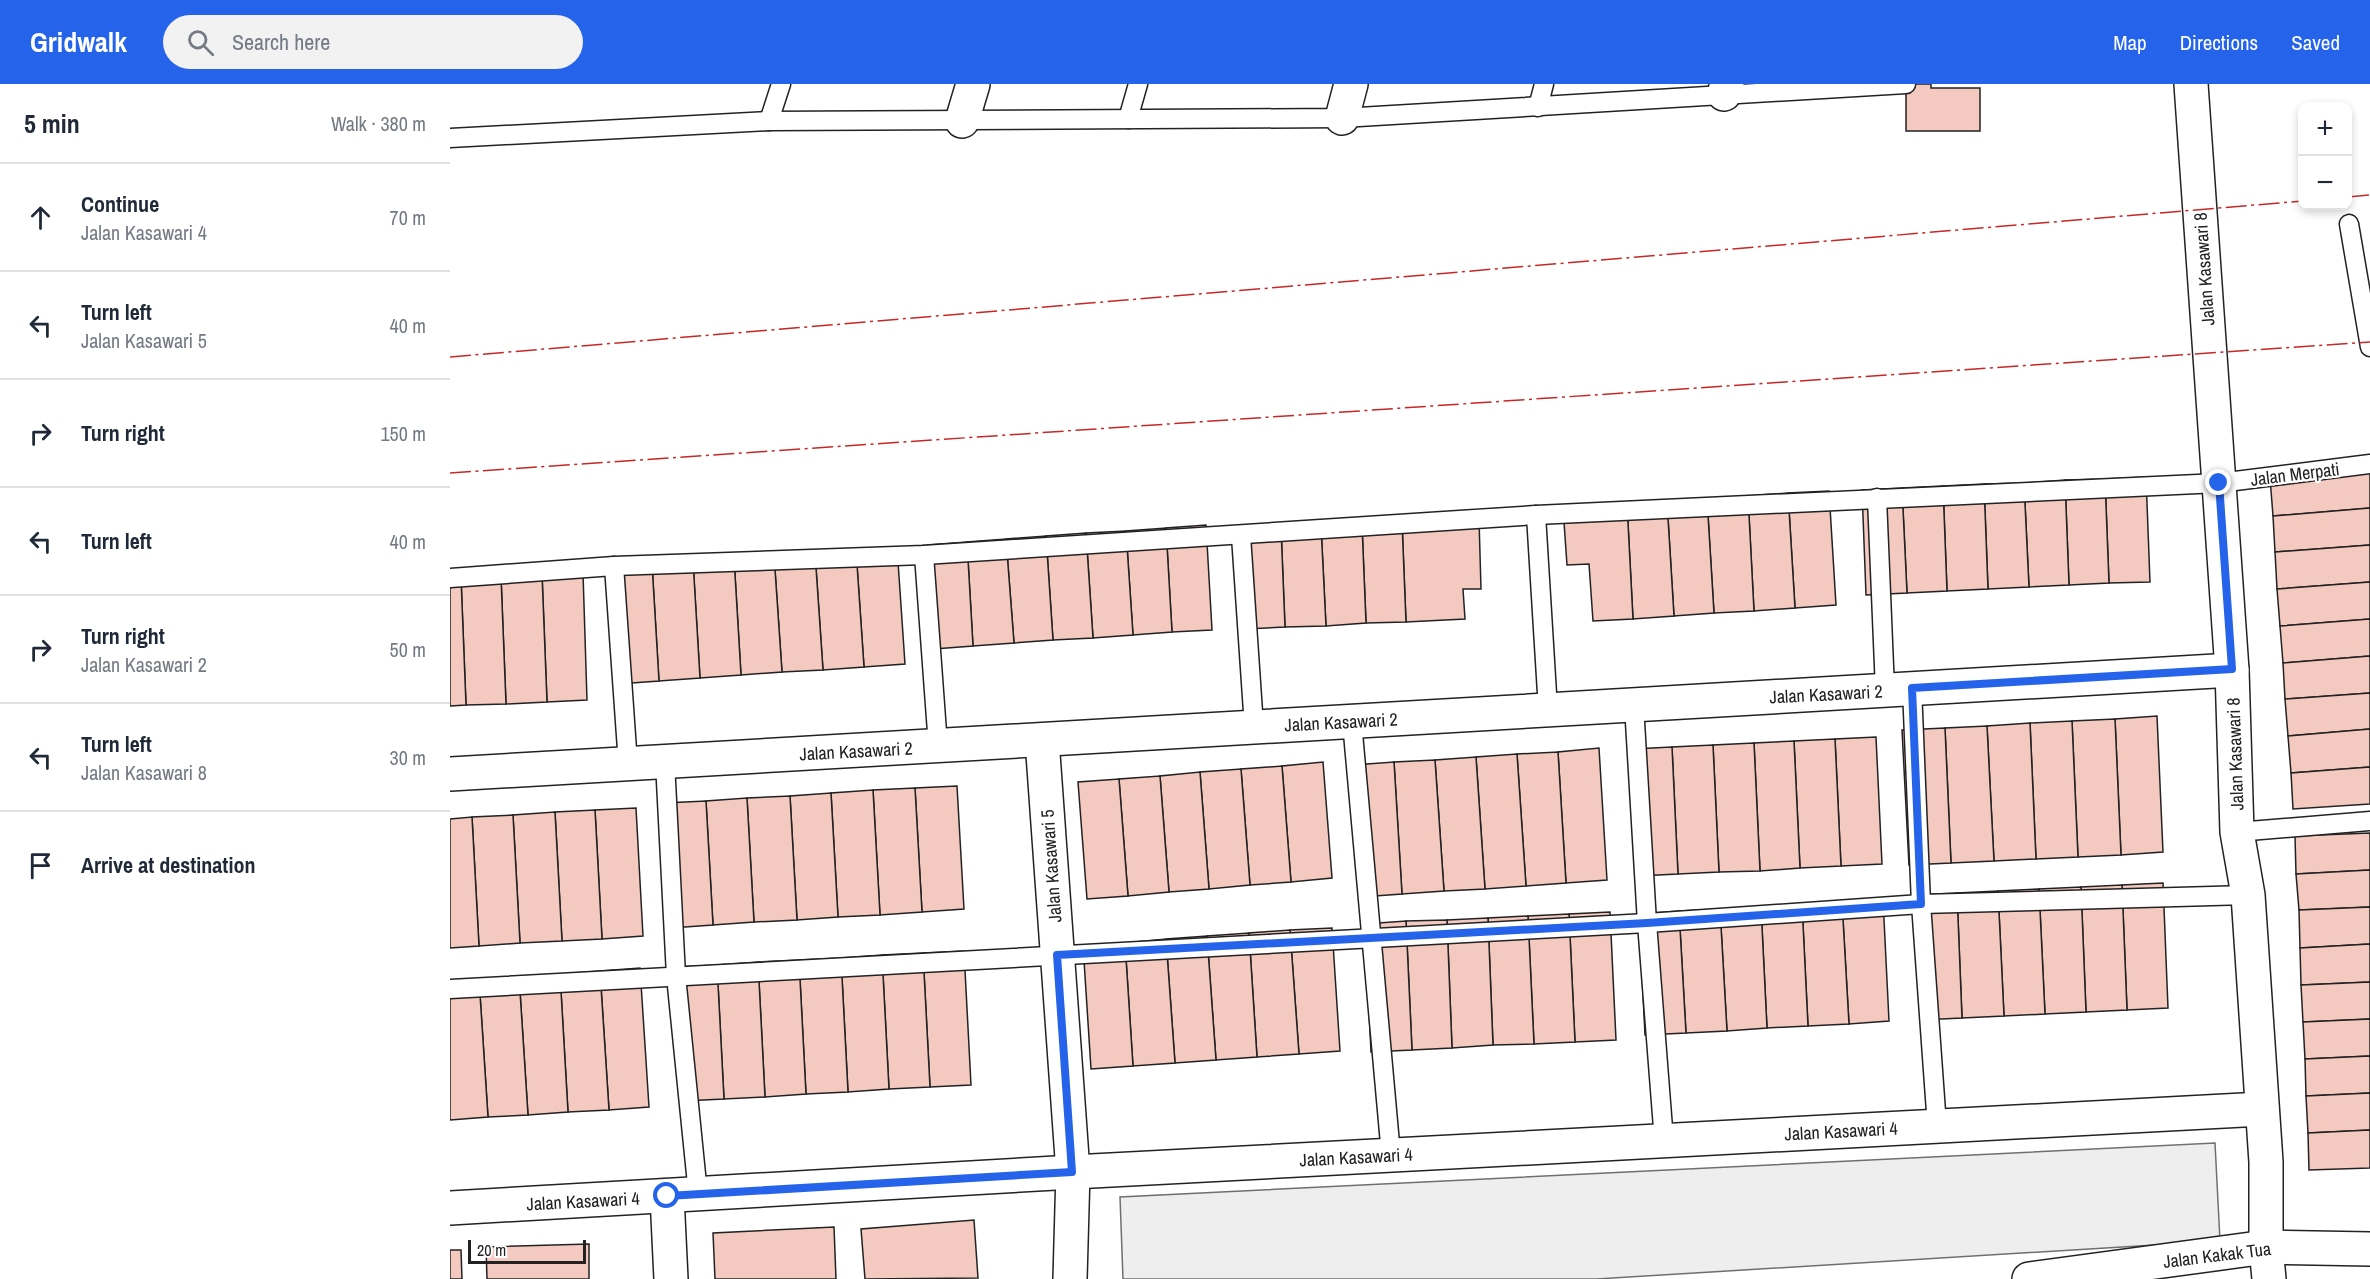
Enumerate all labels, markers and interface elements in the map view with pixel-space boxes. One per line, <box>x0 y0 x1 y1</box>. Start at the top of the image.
search box <box>163 15 583 69</box>
text: Gridwalk <box>30 23 127 61</box>
icon: search <box>184 26 217 59</box>
text: Search here <box>232 27 330 57</box>
text: Map <box>2113 28 2147 57</box>
text: Directions <box>2180 28 2258 57</box>
text: Saved <box>2291 28 2340 57</box>
map controls <box>2298 102 2352 210</box>
button: + <box>2298 102 2352 156</box>
text: 5 min <box>24 106 80 141</box>
text: Walk · 380 m <box>331 110 426 137</box>
button: − <box>2298 156 2352 210</box>
text: Continue <box>81 189 159 219</box>
icon: ahead <box>24 201 57 234</box>
text: 70 m <box>390 204 426 231</box>
street label: Jalan Kasawari 8 <box>2188 212 2220 326</box>
text: Jalan Kasawari 4 <box>81 219 207 246</box>
text: Turn left <box>81 297 152 327</box>
icon: left <box>24 309 57 342</box>
text: 40 m <box>390 312 426 339</box>
text: Jalan Kasawari 5 <box>81 327 207 354</box>
icon: right <box>24 417 57 450</box>
text: Turn right <box>81 418 165 448</box>
text: 150 m <box>380 420 426 447</box>
street label: Jalan Merpati <box>2249 456 2341 492</box>
route end <box>2205 469 2231 495</box>
icon: left <box>24 525 57 558</box>
text: Turn left <box>81 526 152 556</box>
text: 40 m <box>390 528 426 555</box>
text: Turn right <box>81 621 165 651</box>
icon: right <box>24 633 57 666</box>
text: 50 m <box>390 636 426 663</box>
text: Jalan Kasawari 2 <box>81 651 207 678</box>
street label: Jalan Kasawari 2 <box>1769 679 1883 709</box>
street label: Jalan Kasawari 8 <box>2221 697 2249 811</box>
street label: Jalan Kasawari 2 <box>1284 707 1398 737</box>
text: Turn left <box>81 729 152 759</box>
street label: Jalan Kasawari 2 <box>799 736 913 766</box>
icon: left <box>24 741 57 774</box>
text: 30 m <box>390 744 426 771</box>
text: Jalan Kasawari 8 <box>81 759 207 786</box>
street label: Jalan Kasawari 5 <box>1035 809 1067 923</box>
icon: arrive <box>24 849 57 882</box>
text: Arrive at destination <box>81 850 255 880</box>
street label: Jalan Kasawari 4 <box>1784 1116 1898 1146</box>
street label: Jalan Kasawari 4 <box>1299 1142 1413 1172</box>
route start <box>653 1182 679 1208</box>
street label: Jalan Kasawari 4 <box>526 1186 640 1216</box>
street label: Jalan Kakak Tua <box>2162 1236 2272 1274</box>
scale bar <box>468 1237 586 1264</box>
text: 20 m <box>477 1239 506 1261</box>

